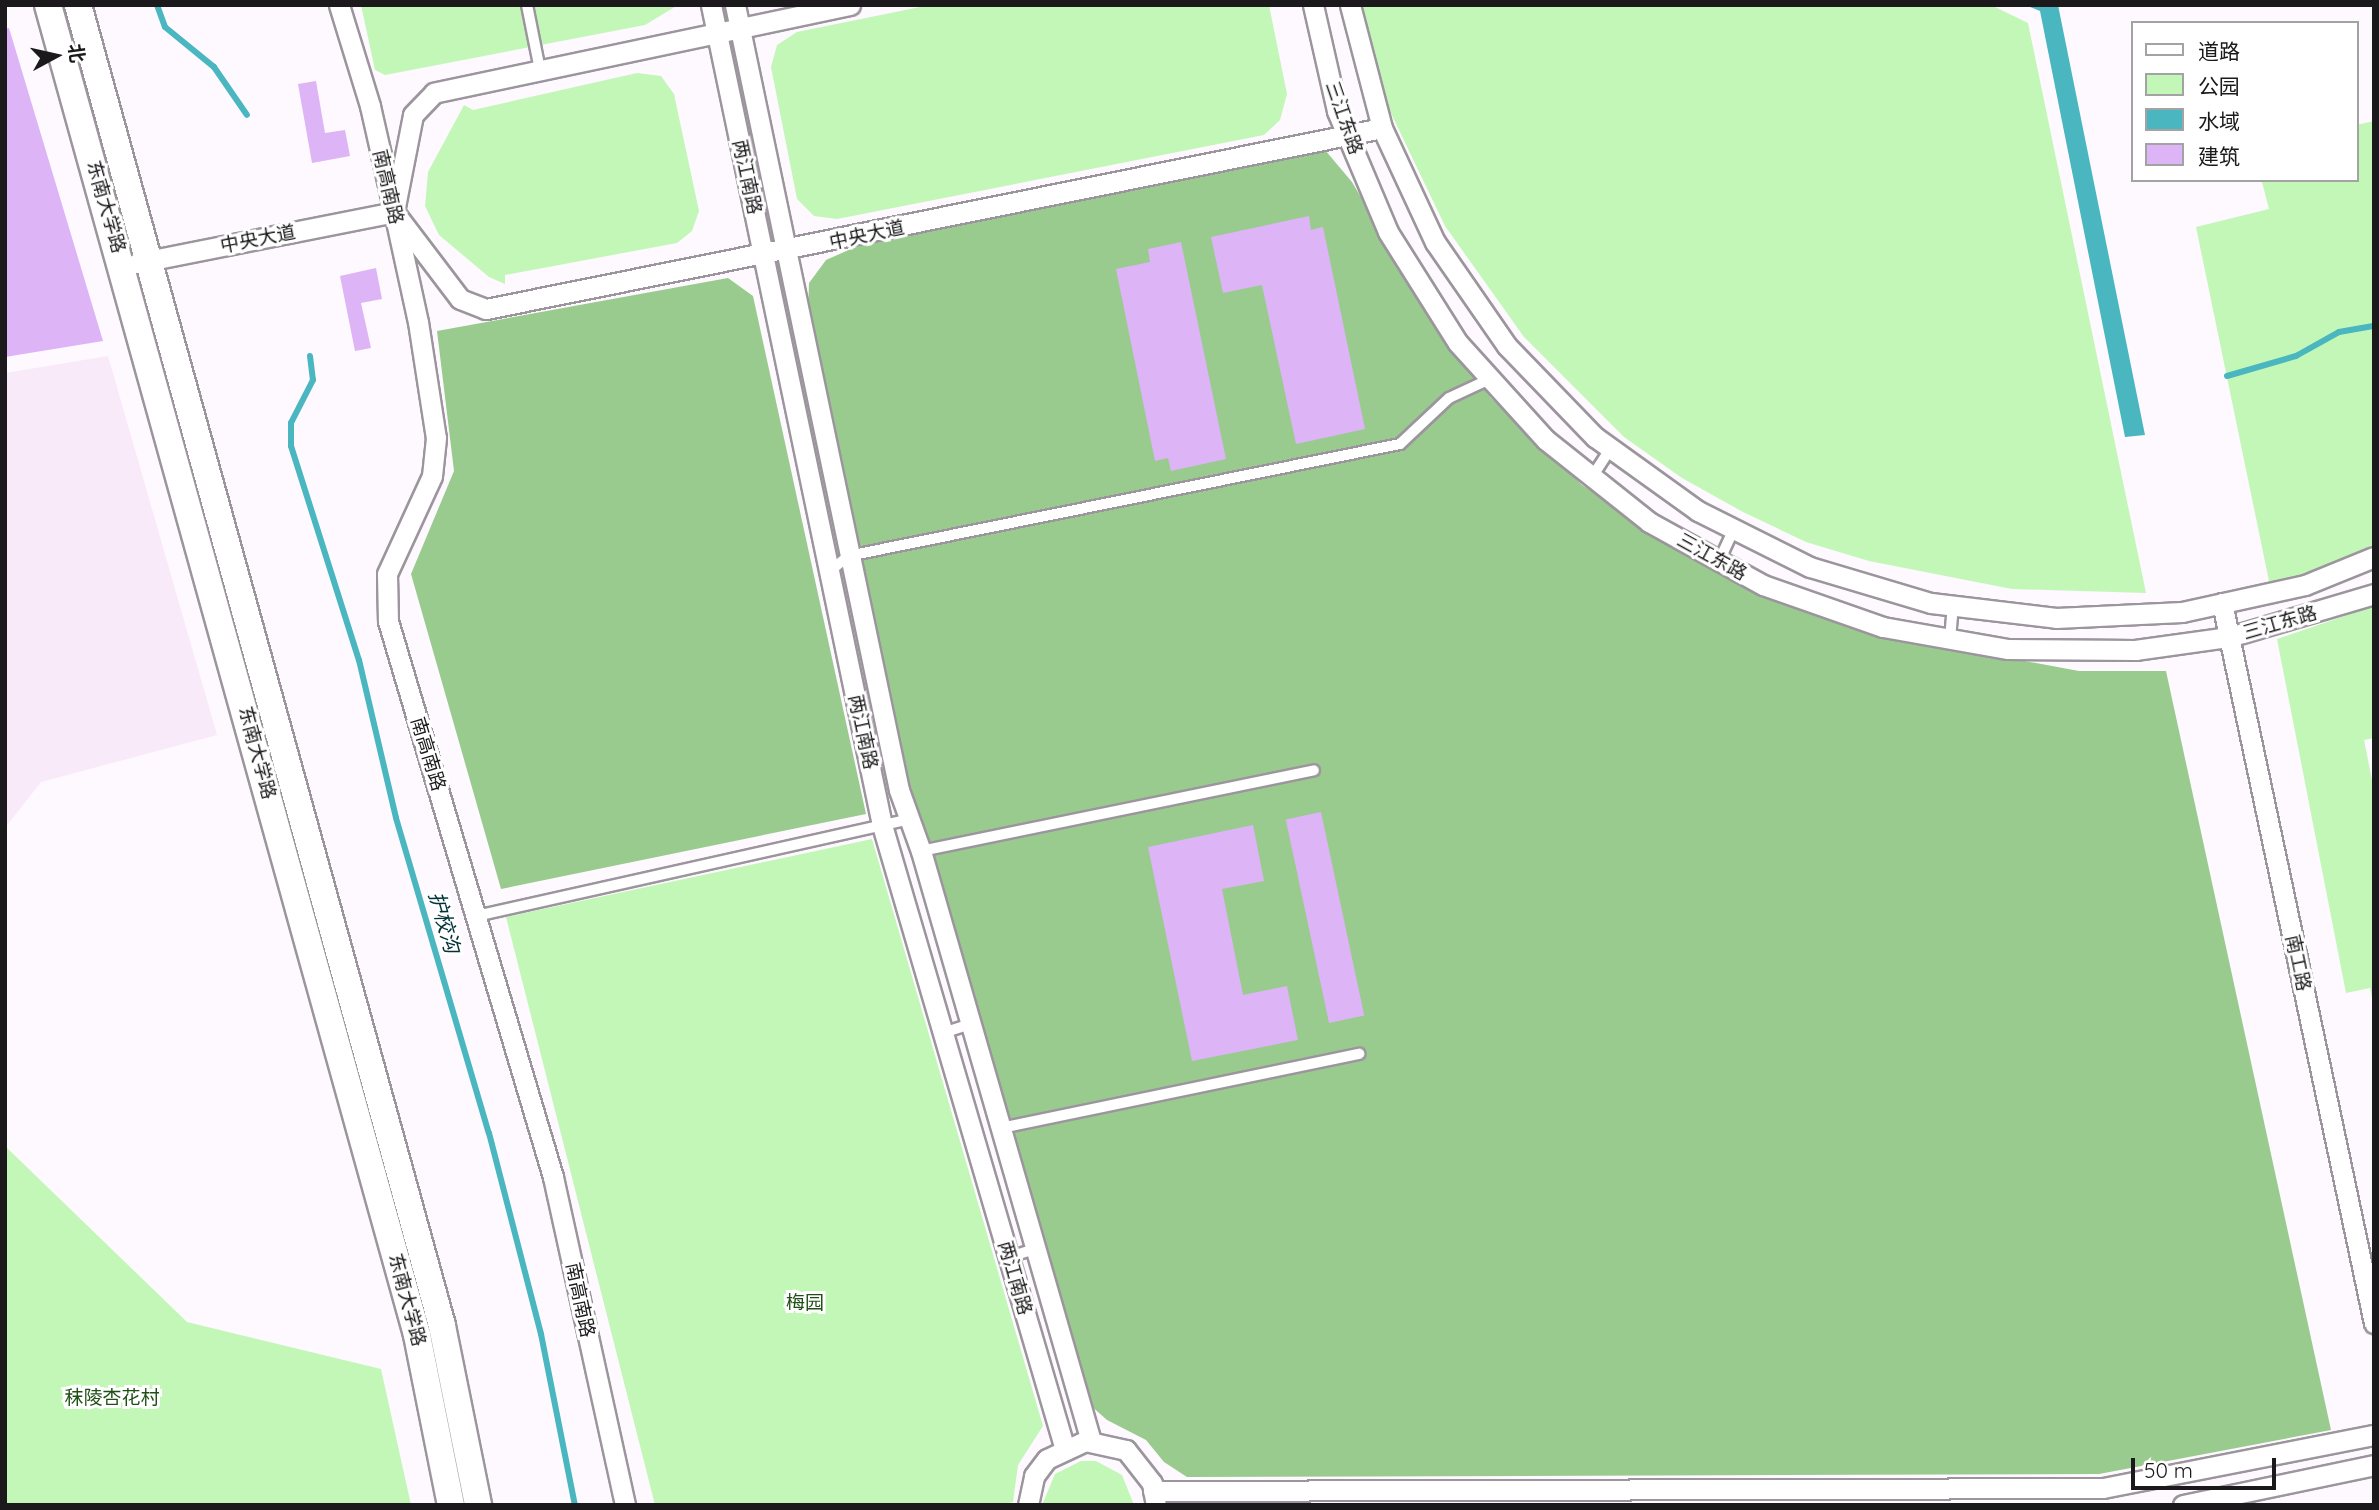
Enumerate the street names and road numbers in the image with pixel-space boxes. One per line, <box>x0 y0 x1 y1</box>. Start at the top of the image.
street label: 三江东路 <box>1321 78 1367 158</box>
street label: 两江南路 <box>728 137 766 217</box>
street label: 南高南路 <box>368 147 408 227</box>
street label: 东南大学路 <box>82 158 130 256</box>
street label: 中央大道 <box>827 216 907 254</box>
street label: 中央大道 <box>219 221 297 257</box>
street label: 三江东路 <box>1673 529 1751 585</box>
street label: 三江东路 <box>2240 602 2320 644</box>
street label: 两江南路 <box>844 692 882 772</box>
street label: 东南大学路 <box>234 704 280 802</box>
street label: 南高南路 <box>406 714 450 794</box>
street label: 南工路 <box>2281 933 2315 993</box>
street label: 两江南路 <box>994 1238 1036 1318</box>
street label: 东南大学路 <box>384 1251 430 1349</box>
street label: 南高南路 <box>561 1260 599 1340</box>

